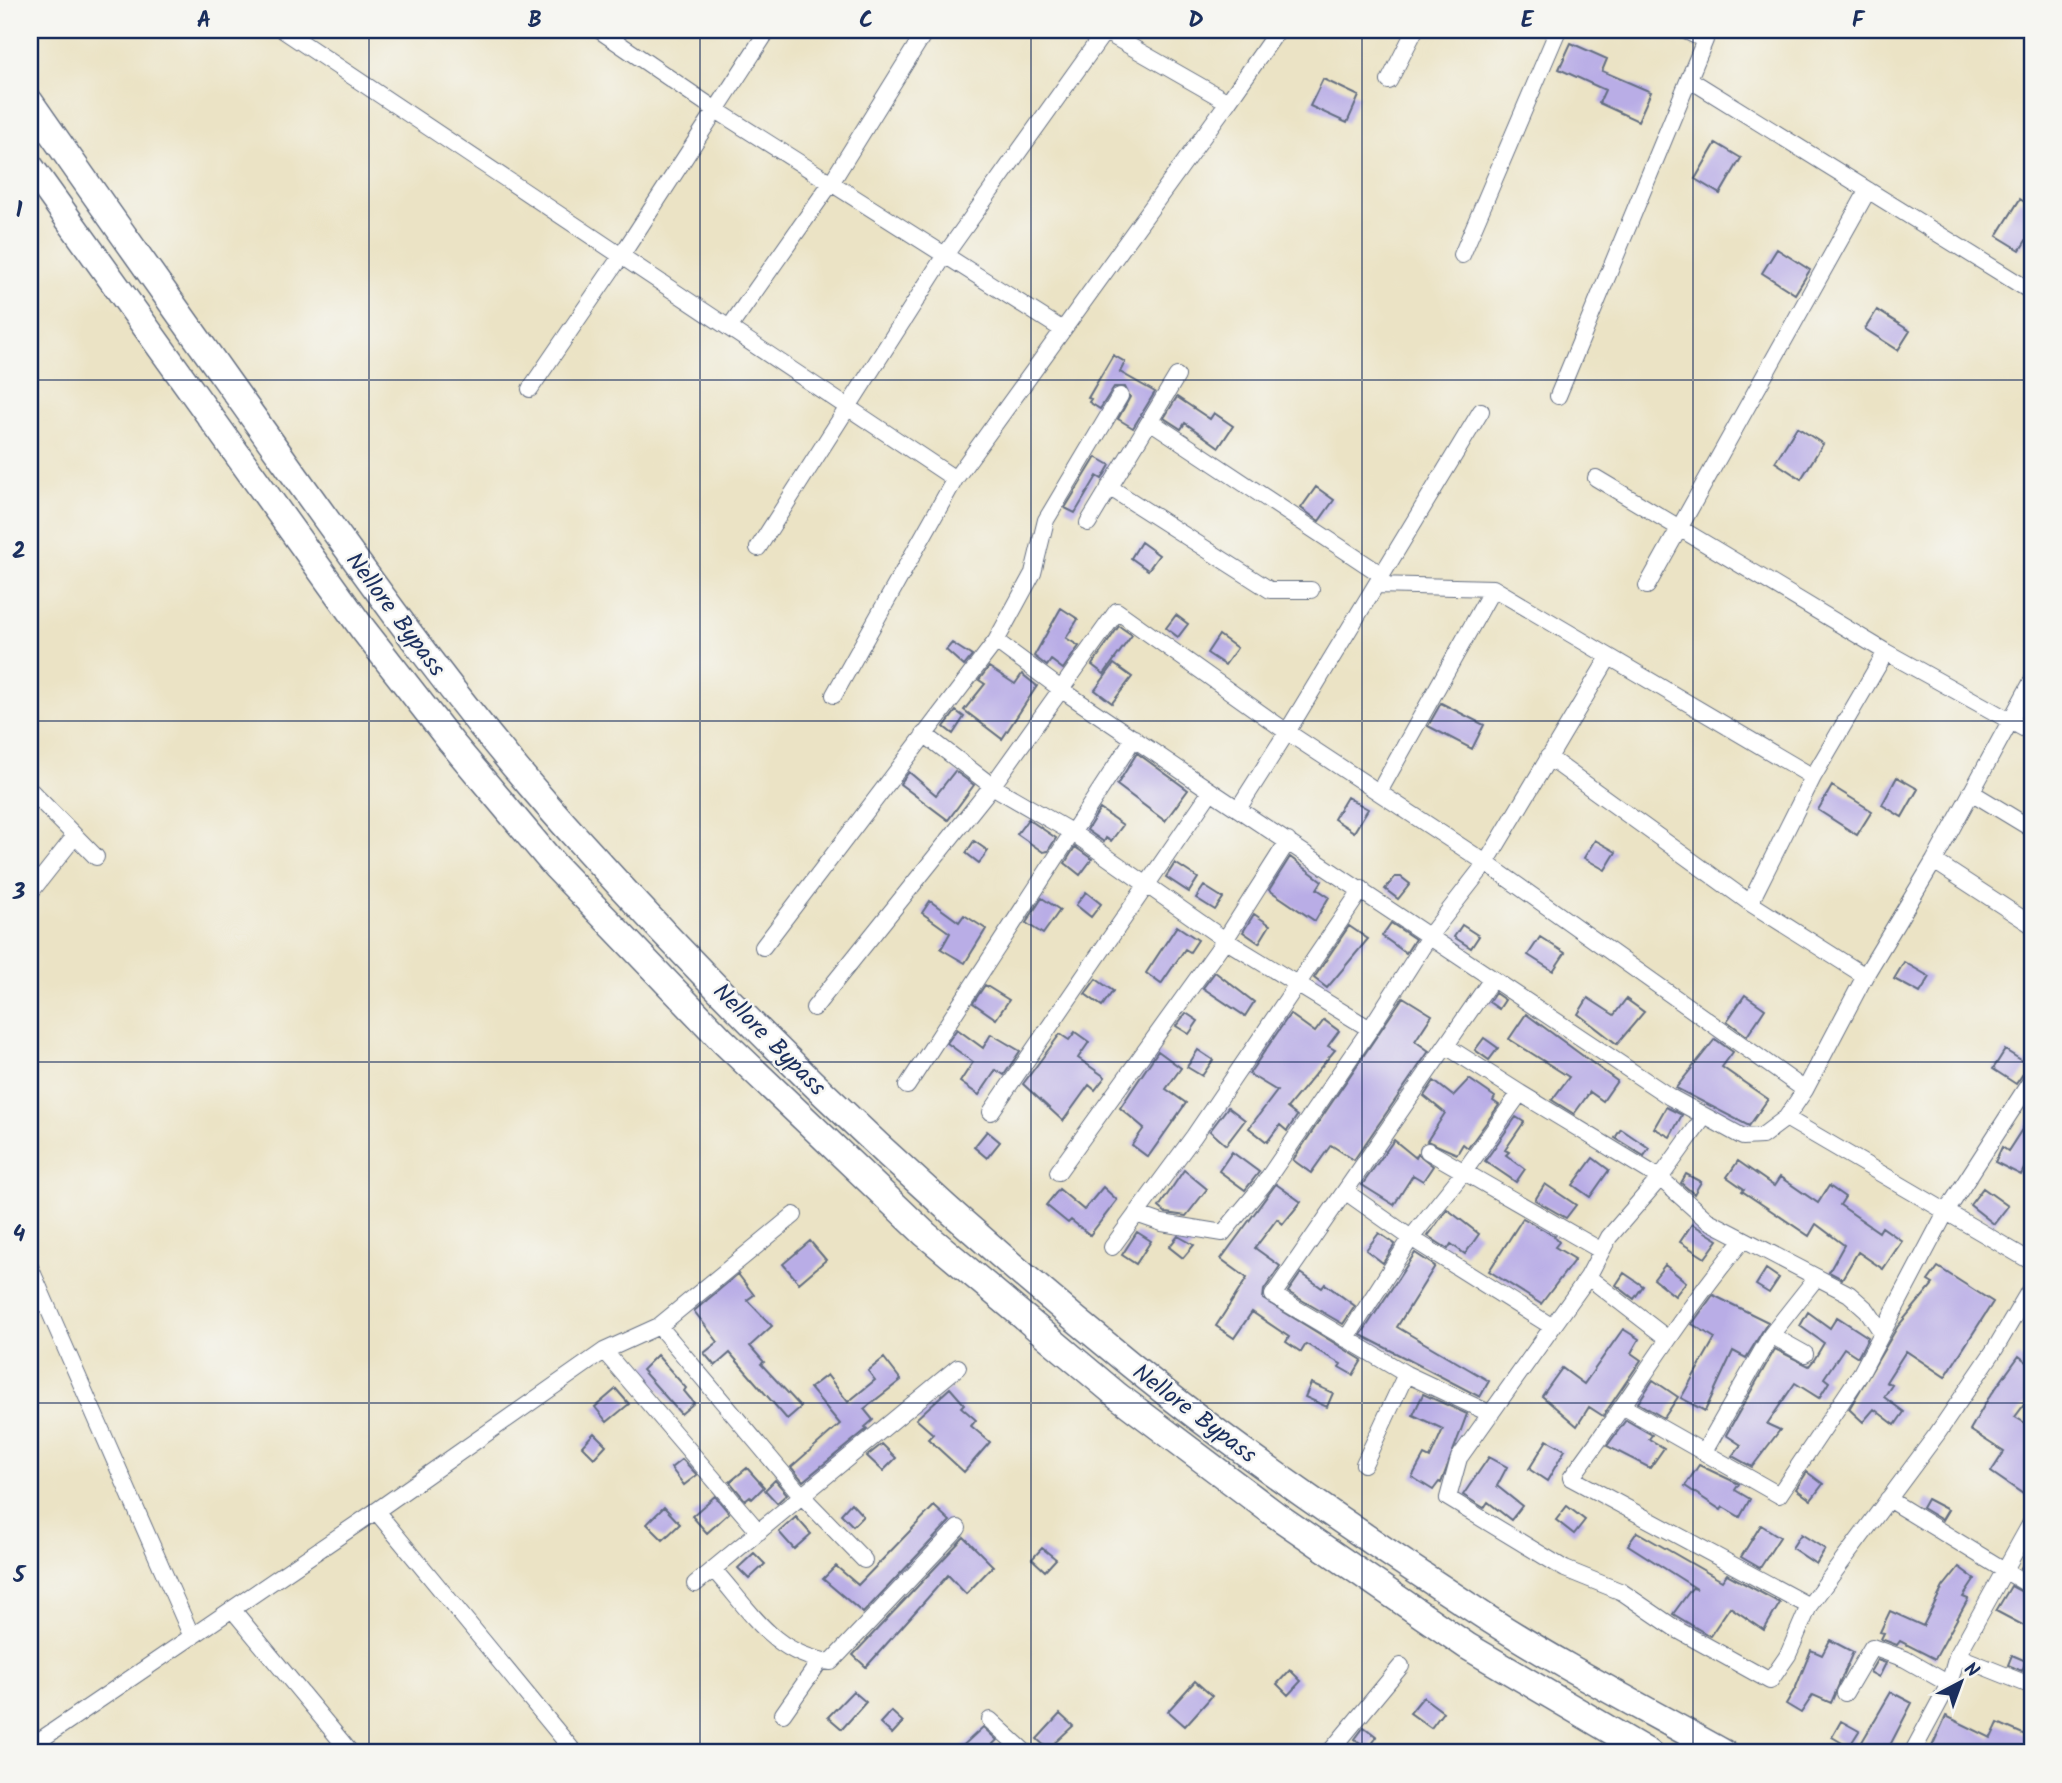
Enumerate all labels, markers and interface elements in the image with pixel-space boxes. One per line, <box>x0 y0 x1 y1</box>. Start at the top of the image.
text: A <box>197 3 211 39</box>
text: B <box>528 3 542 39</box>
text: C <box>859 3 873 39</box>
text: D <box>1188 3 1204 39</box>
text: E <box>1521 3 1535 39</box>
text: F <box>1852 3 1866 39</box>
text: 1 <box>16 193 23 229</box>
text: 2 <box>12 534 26 570</box>
street label: Nellore Bypass <box>335 544 455 686</box>
text: 3 <box>12 875 26 911</box>
street label: Nellore Bypass <box>703 974 835 1106</box>
text: 4 <box>13 1217 26 1253</box>
street label: Nellore Bypass <box>1123 1354 1265 1474</box>
text: 5 <box>12 1558 27 1594</box>
north arrow <box>1926 1646 1996 1716</box>
text: N <box>1956 1655 1985 1686</box>

